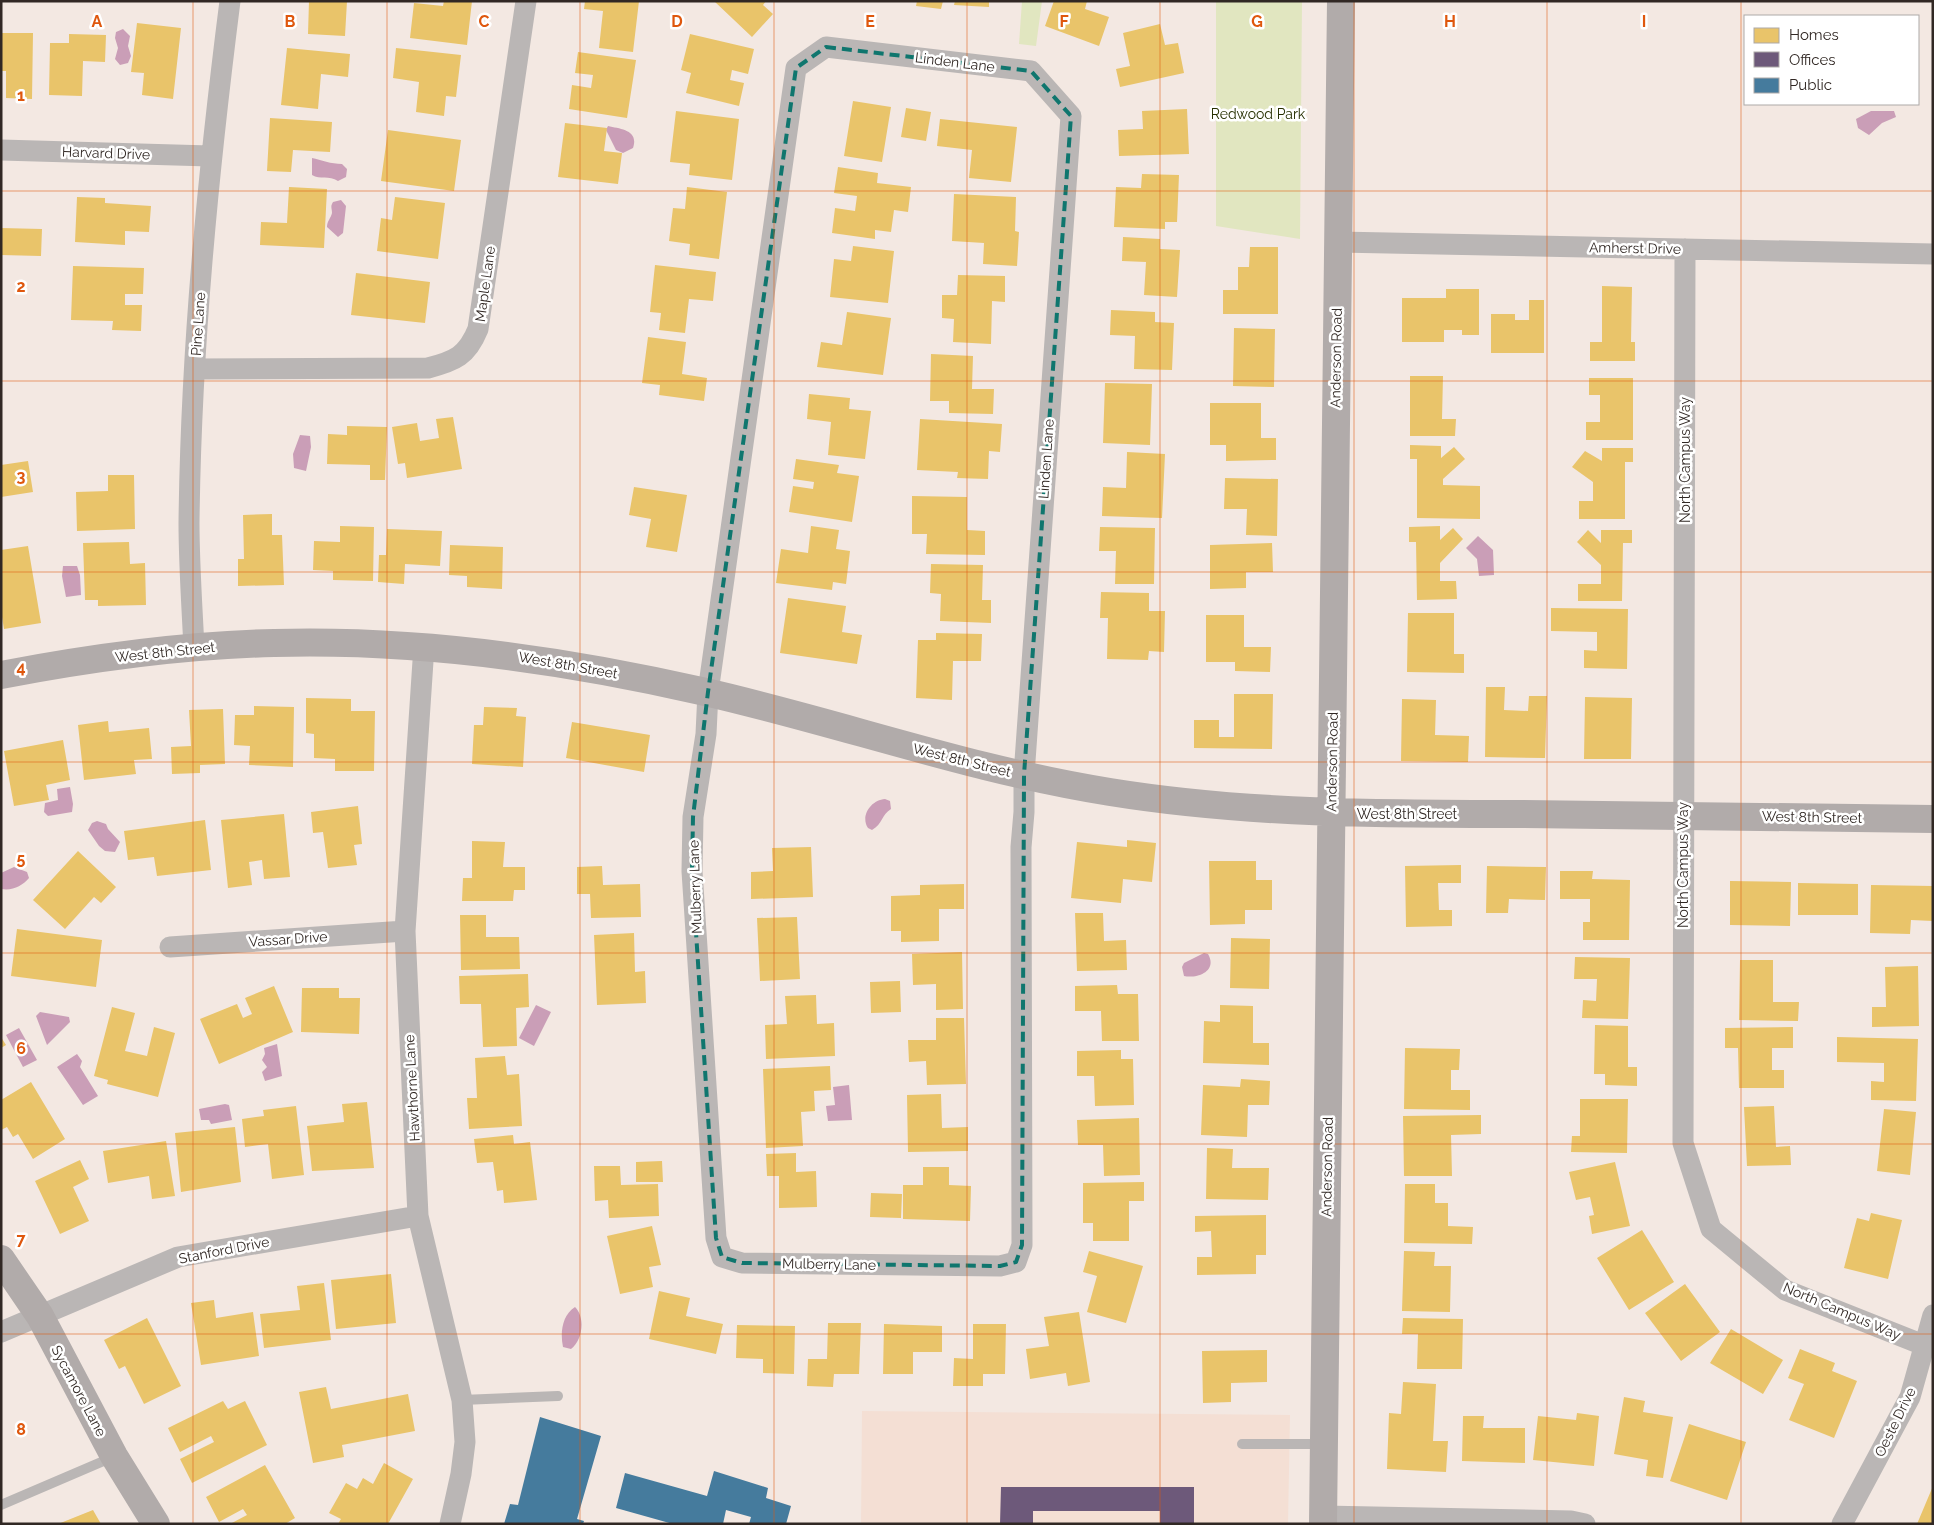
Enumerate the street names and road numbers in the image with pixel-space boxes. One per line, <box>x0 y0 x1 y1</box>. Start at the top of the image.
street label: Linden Lane <box>914 49 996 75</box>
street label: Harvard Drive <box>62 143 150 163</box>
street label: Amherst Drive <box>1589 239 1681 257</box>
street label: Maple Lane <box>472 245 498 323</box>
street label: Pine Lane <box>188 292 208 356</box>
street label: Anderson Road <box>1327 308 1345 408</box>
street label: North Campus Way <box>1677 397 1693 523</box>
street label: Linden Lane <box>1035 418 1057 500</box>
street label: West 8th Street <box>114 639 216 665</box>
street label: West 8th Street <box>517 648 619 682</box>
street label: Anderson Road <box>1323 712 1341 812</box>
street label: West 8th Street <box>911 740 1013 780</box>
street label: North Campus Way <box>1675 802 1691 928</box>
street label: West 8th Street <box>1357 806 1458 822</box>
street label: West 8th Street <box>1762 808 1863 826</box>
street label: Mulberry Lane <box>685 840 705 934</box>
street label: Vassar Drive <box>248 928 328 950</box>
street label: Hawthorne Lane <box>401 1034 423 1142</box>
street label: Anderson Road <box>1318 1117 1336 1217</box>
street label: Stanford Drive <box>177 1233 271 1267</box>
street label: Mulberry Lane <box>782 1255 876 1273</box>
street label: North Campus Way <box>1781 1279 1904 1343</box>
street label: Sycamore Lane <box>48 1343 110 1439</box>
street label: Oeste Drive <box>1871 1385 1919 1459</box>

